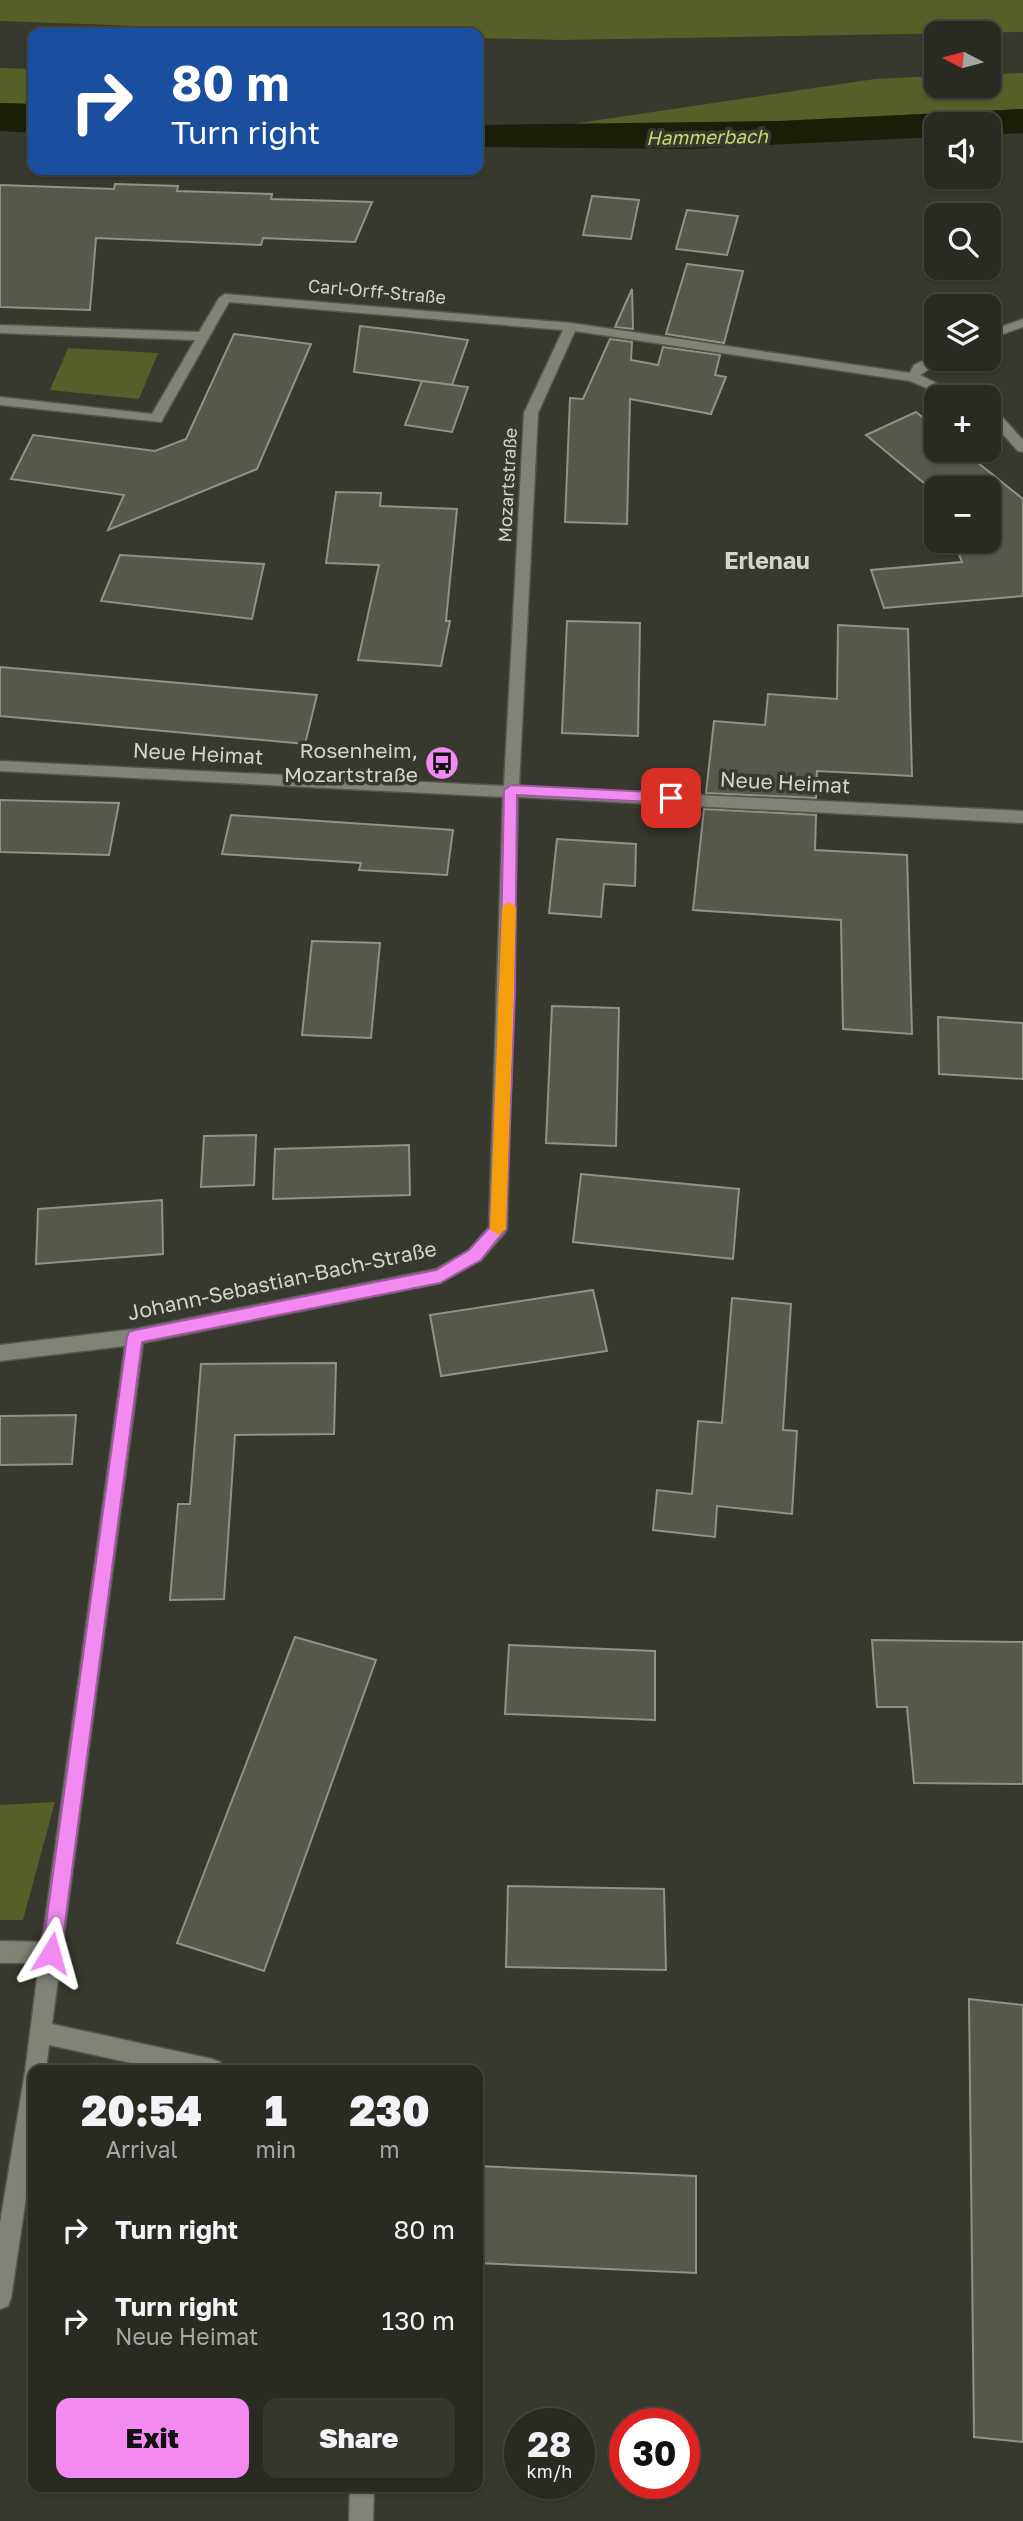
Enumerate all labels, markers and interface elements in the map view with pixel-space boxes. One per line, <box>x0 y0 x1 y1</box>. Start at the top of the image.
north arrow <box>924 21 1001 98</box>
map controls <box>924 21 1001 553</box>
text: 80 m <box>171 53 289 112</box>
icon: right <box>56 56 147 147</box>
button: sound <box>924 112 1001 189</box>
text: Turn right <box>171 113 320 151</box>
water label: Hammerbach <box>646 124 769 149</box>
button: search <box>924 203 1001 280</box>
street label: Carl-Orff-Straße <box>307 274 447 308</box>
button: layers <box>924 294 1001 371</box>
button: + <box>924 385 1001 462</box>
street label: Mozartstraße <box>493 427 521 543</box>
button: − <box>924 476 1001 553</box>
district label: Erlenau <box>724 546 810 574</box>
street label: Neue Heimat <box>132 737 264 769</box>
place label: Rosenheim, Mozartstraße <box>284 737 418 787</box>
bus stop icon: Rosenheim, Mozartstraße <box>423 744 461 782</box>
street label: Neue Heimat <box>719 766 851 798</box>
pin <box>641 768 701 828</box>
icon: arrive <box>652 779 690 817</box>
street label: Johann-Sebastian-Bach-Straße <box>125 1235 439 1325</box>
position arrow <box>14 1916 88 1990</box>
text: 20:54 <box>81 2085 202 2135</box>
text: 1 <box>265 2085 287 2135</box>
text: 230 <box>349 2085 430 2135</box>
text: Arrival <box>106 2135 178 2163</box>
text: min <box>255 2135 296 2163</box>
text: m <box>379 2135 400 2163</box>
icon: right <box>56 2211 94 2249</box>
text: Turn right <box>115 2214 238 2245</box>
text: 80 m <box>394 2214 455 2245</box>
text: Turn right <box>115 2291 238 2322</box>
icon: right <box>56 2302 94 2340</box>
text: 130 m <box>382 2305 455 2336</box>
text: Neue Heimat <box>115 2322 258 2350</box>
button: Exit <box>56 2398 249 2478</box>
button: Share <box>263 2398 455 2478</box>
speed limit sign: 30 <box>609 2408 700 2499</box>
text: 28 <box>528 2423 571 2465</box>
text: km/h <box>527 2460 572 2482</box>

